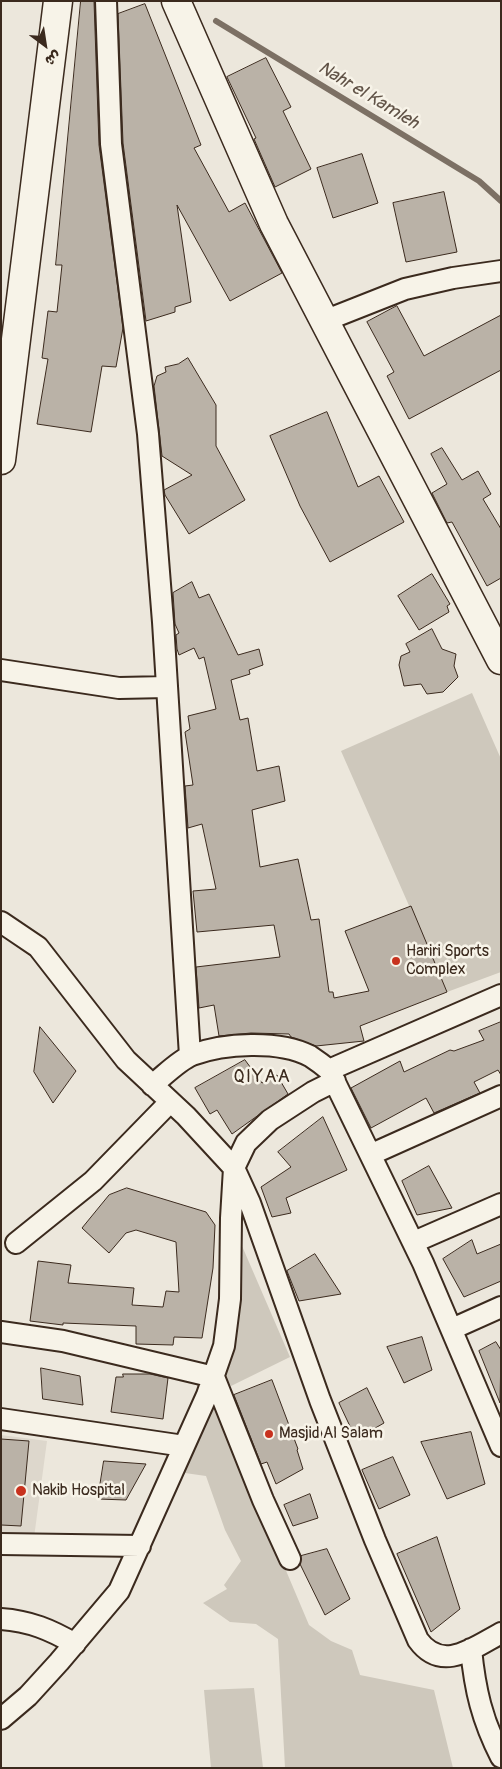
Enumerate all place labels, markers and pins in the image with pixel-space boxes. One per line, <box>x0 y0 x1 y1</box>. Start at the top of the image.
place label: Hariri Sports Complex <box>406 942 489 980</box>
marker: Hariri Sports Complex <box>390 955 402 967</box>
place label: Masjid Al Salam <box>279 1424 383 1444</box>
marker: Masjid Al Salam <box>263 1428 275 1440</box>
place label: Nakib Hospital <box>32 1481 125 1501</box>
marker: Nakib Hospital <box>14 1484 28 1498</box>

